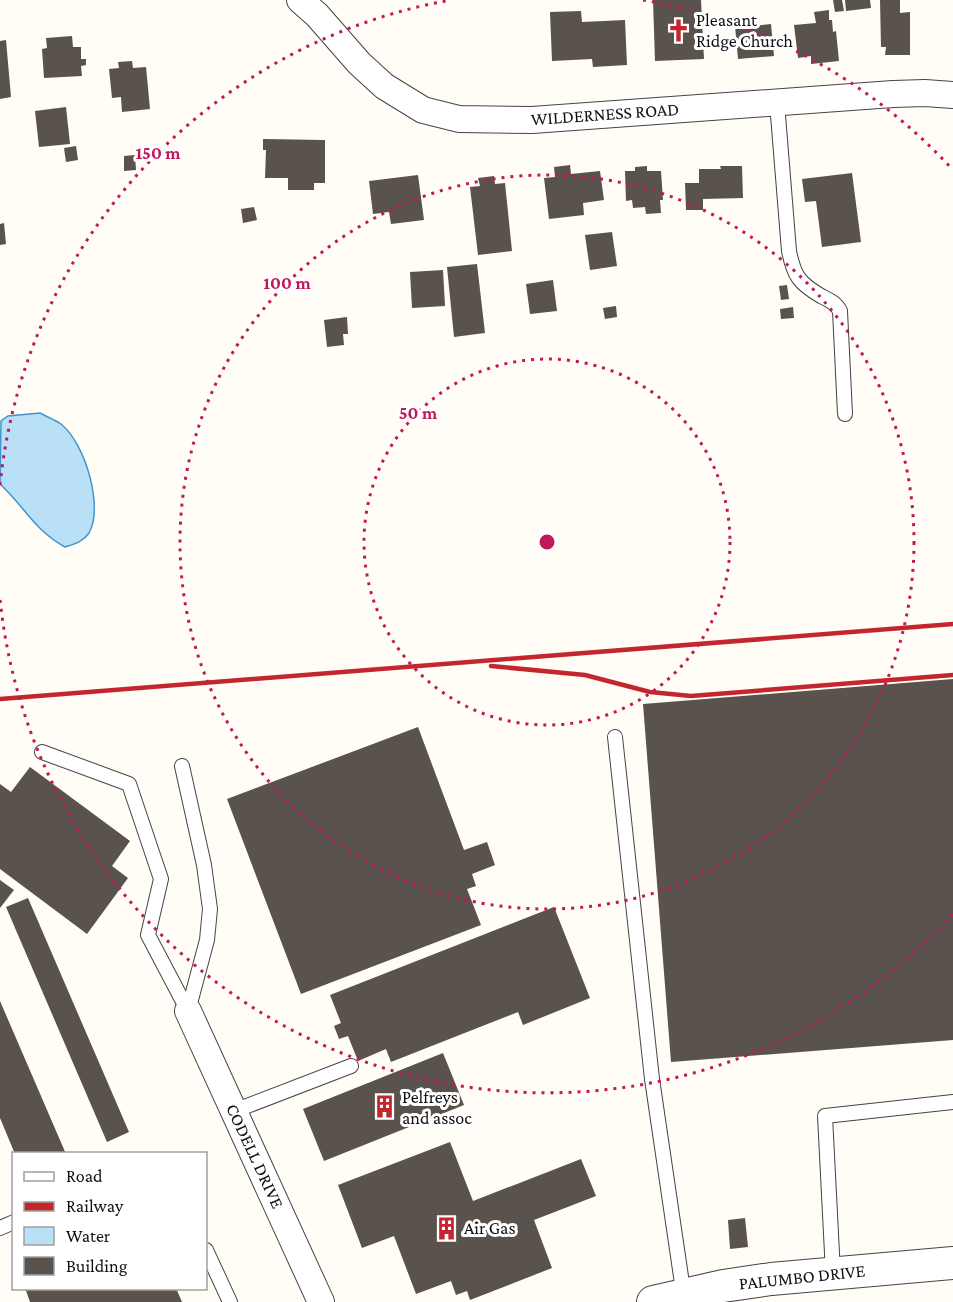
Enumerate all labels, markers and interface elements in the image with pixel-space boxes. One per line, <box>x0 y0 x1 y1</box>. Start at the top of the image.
place label: Pleasant Ridge Church <box>696 10 793 51</box>
church icon: Pleasant Ridge Church <box>665 17 691 43</box>
street label: WILDERNESS ROAD <box>530 99 680 129</box>
text: 150 m <box>135 143 181 163</box>
text: 100 m <box>263 273 311 293</box>
text: 50 m <box>399 403 438 423</box>
centre of rings <box>537 532 557 552</box>
place label: Pelfreys and assoc <box>402 1087 472 1128</box>
building icon: Pelfreys and assoc <box>371 1094 397 1120</box>
street label: CODELL DRIVE <box>222 1100 288 1212</box>
legend <box>12 1152 207 1290</box>
text: Road <box>66 1166 103 1186</box>
text: Railway <box>66 1196 124 1216</box>
building icon: Air Gas <box>433 1215 459 1241</box>
place label: Air Gas <box>464 1218 516 1238</box>
text: Water <box>66 1226 111 1246</box>
text: Building <box>66 1256 128 1276</box>
street label: PALUMBO DRIVE <box>738 1260 866 1294</box>

